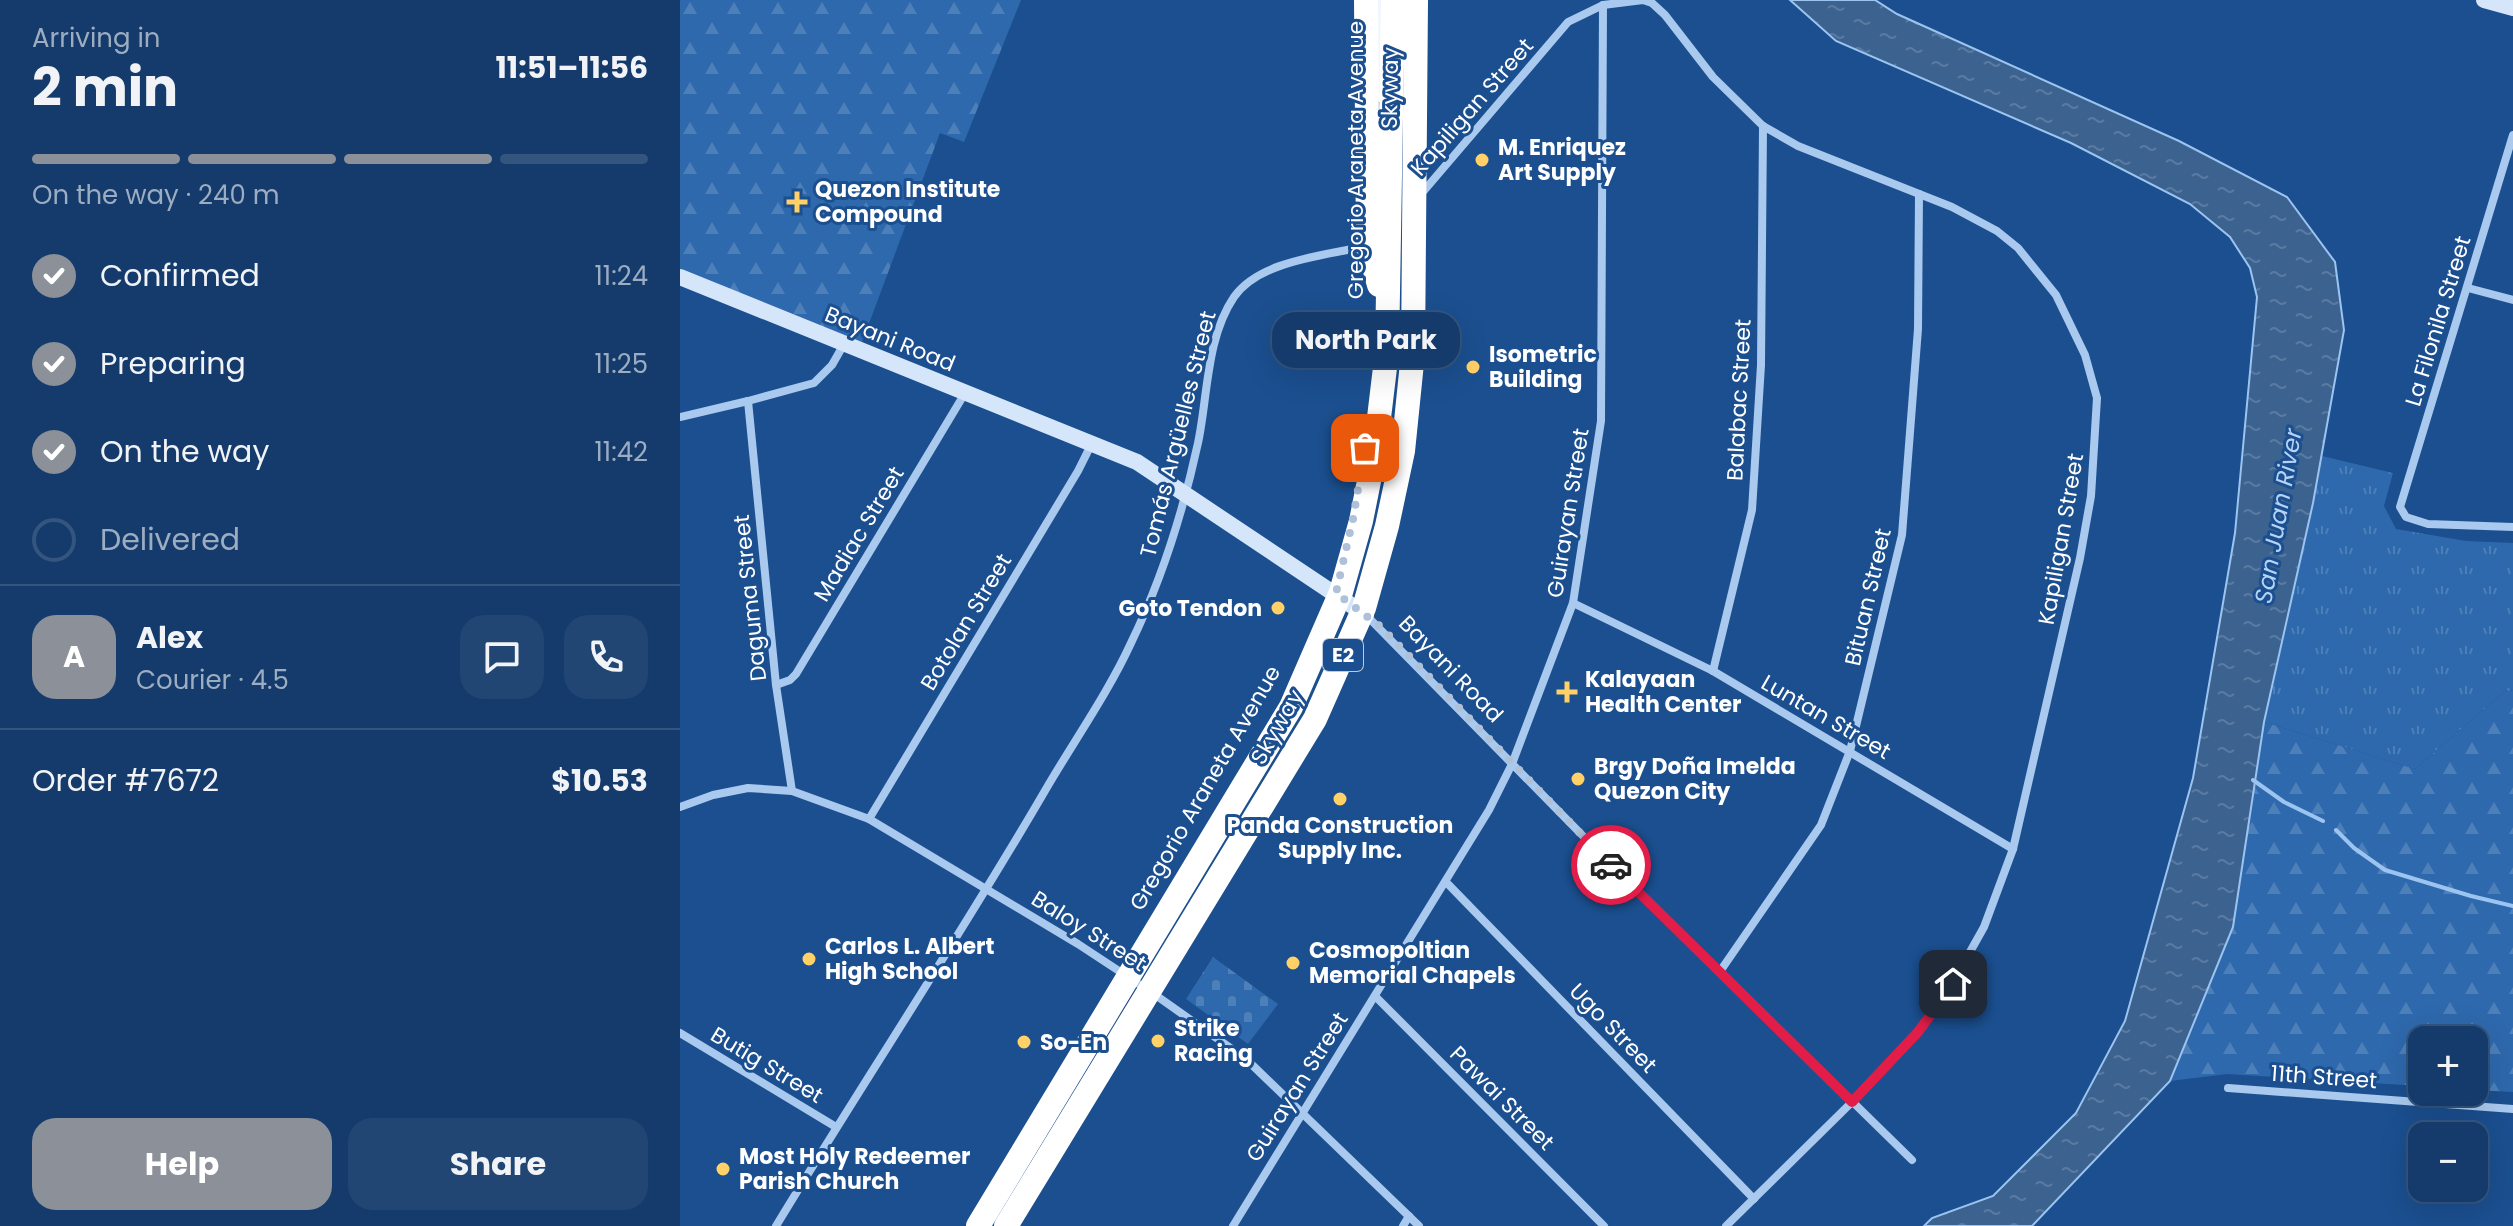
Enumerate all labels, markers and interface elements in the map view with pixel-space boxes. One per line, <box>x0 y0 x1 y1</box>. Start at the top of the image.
text: Arriving in <box>32 20 161 56</box>
street label: Gregorio Araneta Avenue <box>1340 21 1371 299</box>
street label: Kapiligan Street <box>1403 31 1541 183</box>
text: 11:51–11:56 <box>496 46 648 89</box>
street label: Skyway <box>1374 46 1406 129</box>
text: 2 min <box>32 51 178 124</box>
place label: M. Enriquez Art Supply <box>1498 132 1626 188</box>
marker: M. Enriquez Art Supply <box>1473 151 1491 169</box>
place label: Quezon Institute Compound <box>815 174 1000 230</box>
text: On the way · 240 m <box>32 177 279 213</box>
marker: Quezon Institute Compound <box>786 191 808 213</box>
street label: La Filonila Street <box>2397 232 2479 410</box>
icon: check <box>32 254 76 298</box>
text: Confirmed <box>100 254 260 297</box>
text: 11:24 <box>595 258 648 294</box>
street label: Bayani Road <box>820 299 960 379</box>
street label: Tomás Argüelles Street <box>1132 308 1224 560</box>
callout: North Park <box>1271 312 1459 368</box>
street label: Balabac Street <box>1719 318 1759 482</box>
text: North Park <box>1295 322 1437 358</box>
place label: Isometric Building <box>1489 339 1597 395</box>
icon: check <box>32 342 76 386</box>
text: Preparing <box>100 342 246 385</box>
text: 11:25 <box>595 346 648 382</box>
marker: Isometric Building <box>1464 358 1482 376</box>
pin <box>1331 414 1399 482</box>
water label: San Juan River <box>2246 425 2310 606</box>
icon: bag <box>1343 426 1387 470</box>
street label: Guirayan Street <box>1539 426 1597 600</box>
icon: check <box>32 430 76 474</box>
text: On the way <box>100 430 269 473</box>
text: 11:42 <box>595 434 648 470</box>
street label: Kapiligan Street <box>2031 451 2091 627</box>
street label: Madiac Street <box>806 461 912 607</box>
street label: Daguma Street <box>726 513 774 683</box>
text: Delivered <box>100 518 240 561</box>
street label: Bituan Street <box>1837 525 1899 669</box>
street label: Botolan Street <box>913 548 1019 696</box>
place label: Goto Tendon <box>1118 593 1262 624</box>
marker: Goto Tendon <box>1269 599 1287 617</box>
street label: Bayani Road <box>1392 609 1510 729</box>
button: chat <box>460 615 544 699</box>
button: phone <box>564 615 648 699</box>
text: Alex <box>136 616 203 659</box>
text: A <box>63 635 85 678</box>
road number: E2 <box>1323 639 1363 671</box>
street label: Gregorio Araneta Avenue <box>1122 660 1288 916</box>
text: Courier · 4.5 <box>136 662 289 698</box>
place label: Kalayaan Health Center <box>1585 664 1742 720</box>
street label: Luntan Street <box>1755 667 1897 767</box>
marker: Kalayaan Health Center <box>1556 681 1578 703</box>
street label: Skyway <box>1243 683 1311 770</box>
place label: Brgy Doña Imelda Quezon City <box>1594 751 1796 807</box>
text: Order #7672 <box>32 759 219 802</box>
text: $10.53 <box>551 759 648 802</box>
marker: Brgy Doña Imelda Quezon City <box>1569 770 1587 788</box>
marker: Panda Construction Supply Inc. <box>1331 790 1349 808</box>
place label: Panda Construction Supply Inc. <box>1227 810 1453 866</box>
courier <box>1571 825 1651 905</box>
icon: car <box>1589 843 1633 887</box>
street label: Baloy Street <box>1025 883 1153 979</box>
place label: Carlos L. Albert High School <box>825 931 995 987</box>
place label: Cosmopoltian Memorial Chapels <box>1309 935 1516 991</box>
marker: Carlos L. Albert High School <box>800 950 818 968</box>
pin <box>1919 950 1987 1018</box>
marker: Cosmopoltian Memorial Chapels <box>1284 954 1302 972</box>
icon: home <box>1931 962 1975 1006</box>
street label: Ugo Street <box>1562 976 1664 1080</box>
street label: Guirayan Street <box>1238 1006 1356 1168</box>
place label: Strike Racing <box>1174 1013 1253 1069</box>
street label: Butig Street <box>705 1019 829 1111</box>
map controls <box>2408 1026 2488 1202</box>
button: + <box>2408 1026 2488 1106</box>
place label: So-En <box>1040 1027 1107 1058</box>
marker: Strike Racing <box>1149 1032 1167 1050</box>
marker: So-En <box>1015 1033 1033 1051</box>
street label: Pawai Street <box>1443 1039 1561 1157</box>
street label: 11th Street <box>2270 1058 2378 1096</box>
button: Help <box>32 1118 332 1210</box>
button: Share <box>348 1118 648 1210</box>
button: − <box>2408 1122 2488 1202</box>
place label: Most Holy Redeemer Parish Church <box>739 1141 970 1197</box>
marker: Most Holy Redeemer Parish Church <box>714 1160 732 1178</box>

